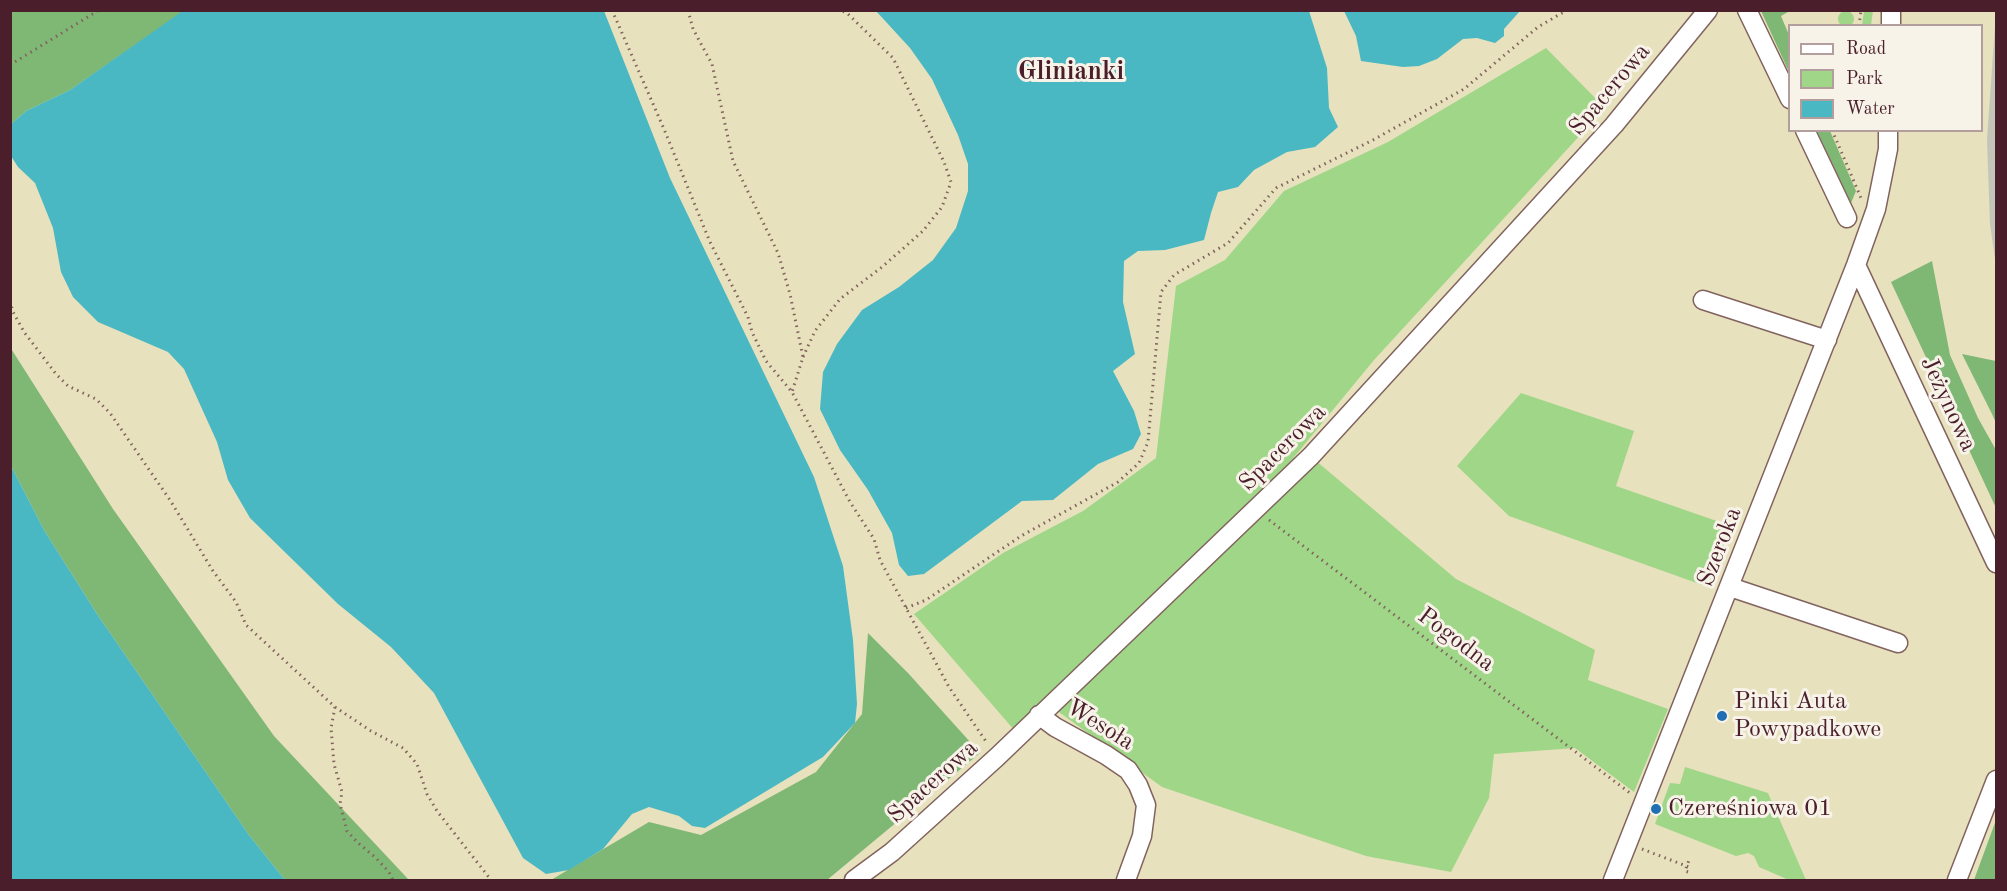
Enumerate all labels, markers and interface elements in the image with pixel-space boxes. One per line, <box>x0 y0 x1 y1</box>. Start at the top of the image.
legend <box>1788 24 1983 132</box>
street label: Spacerowa <box>1563 38 1657 142</box>
text: Road <box>1846 40 1886 58</box>
district label: Glinianki <box>1018 56 1124 88</box>
text: Park <box>1846 70 1883 88</box>
text: Water <box>1846 100 1895 118</box>
street label: Jeżynowa <box>1914 352 1982 456</box>
street label: Spacerowa <box>1233 398 1333 498</box>
street label: Szeroka <box>1692 503 1748 591</box>
street label: Pogodna <box>1412 602 1500 678</box>
place label: Pinki Auta Powypadkowe <box>1734 688 1881 744</box>
street label: Wesoła <box>1060 693 1140 757</box>
marker: Pinki Auta Powypadkowe <box>1715 709 1729 723</box>
street label: Spacerowa <box>882 734 984 830</box>
place label: Czereśniowa 01 <box>1668 795 1832 823</box>
marker: Czereśniowa 01 <box>1649 802 1663 816</box>

